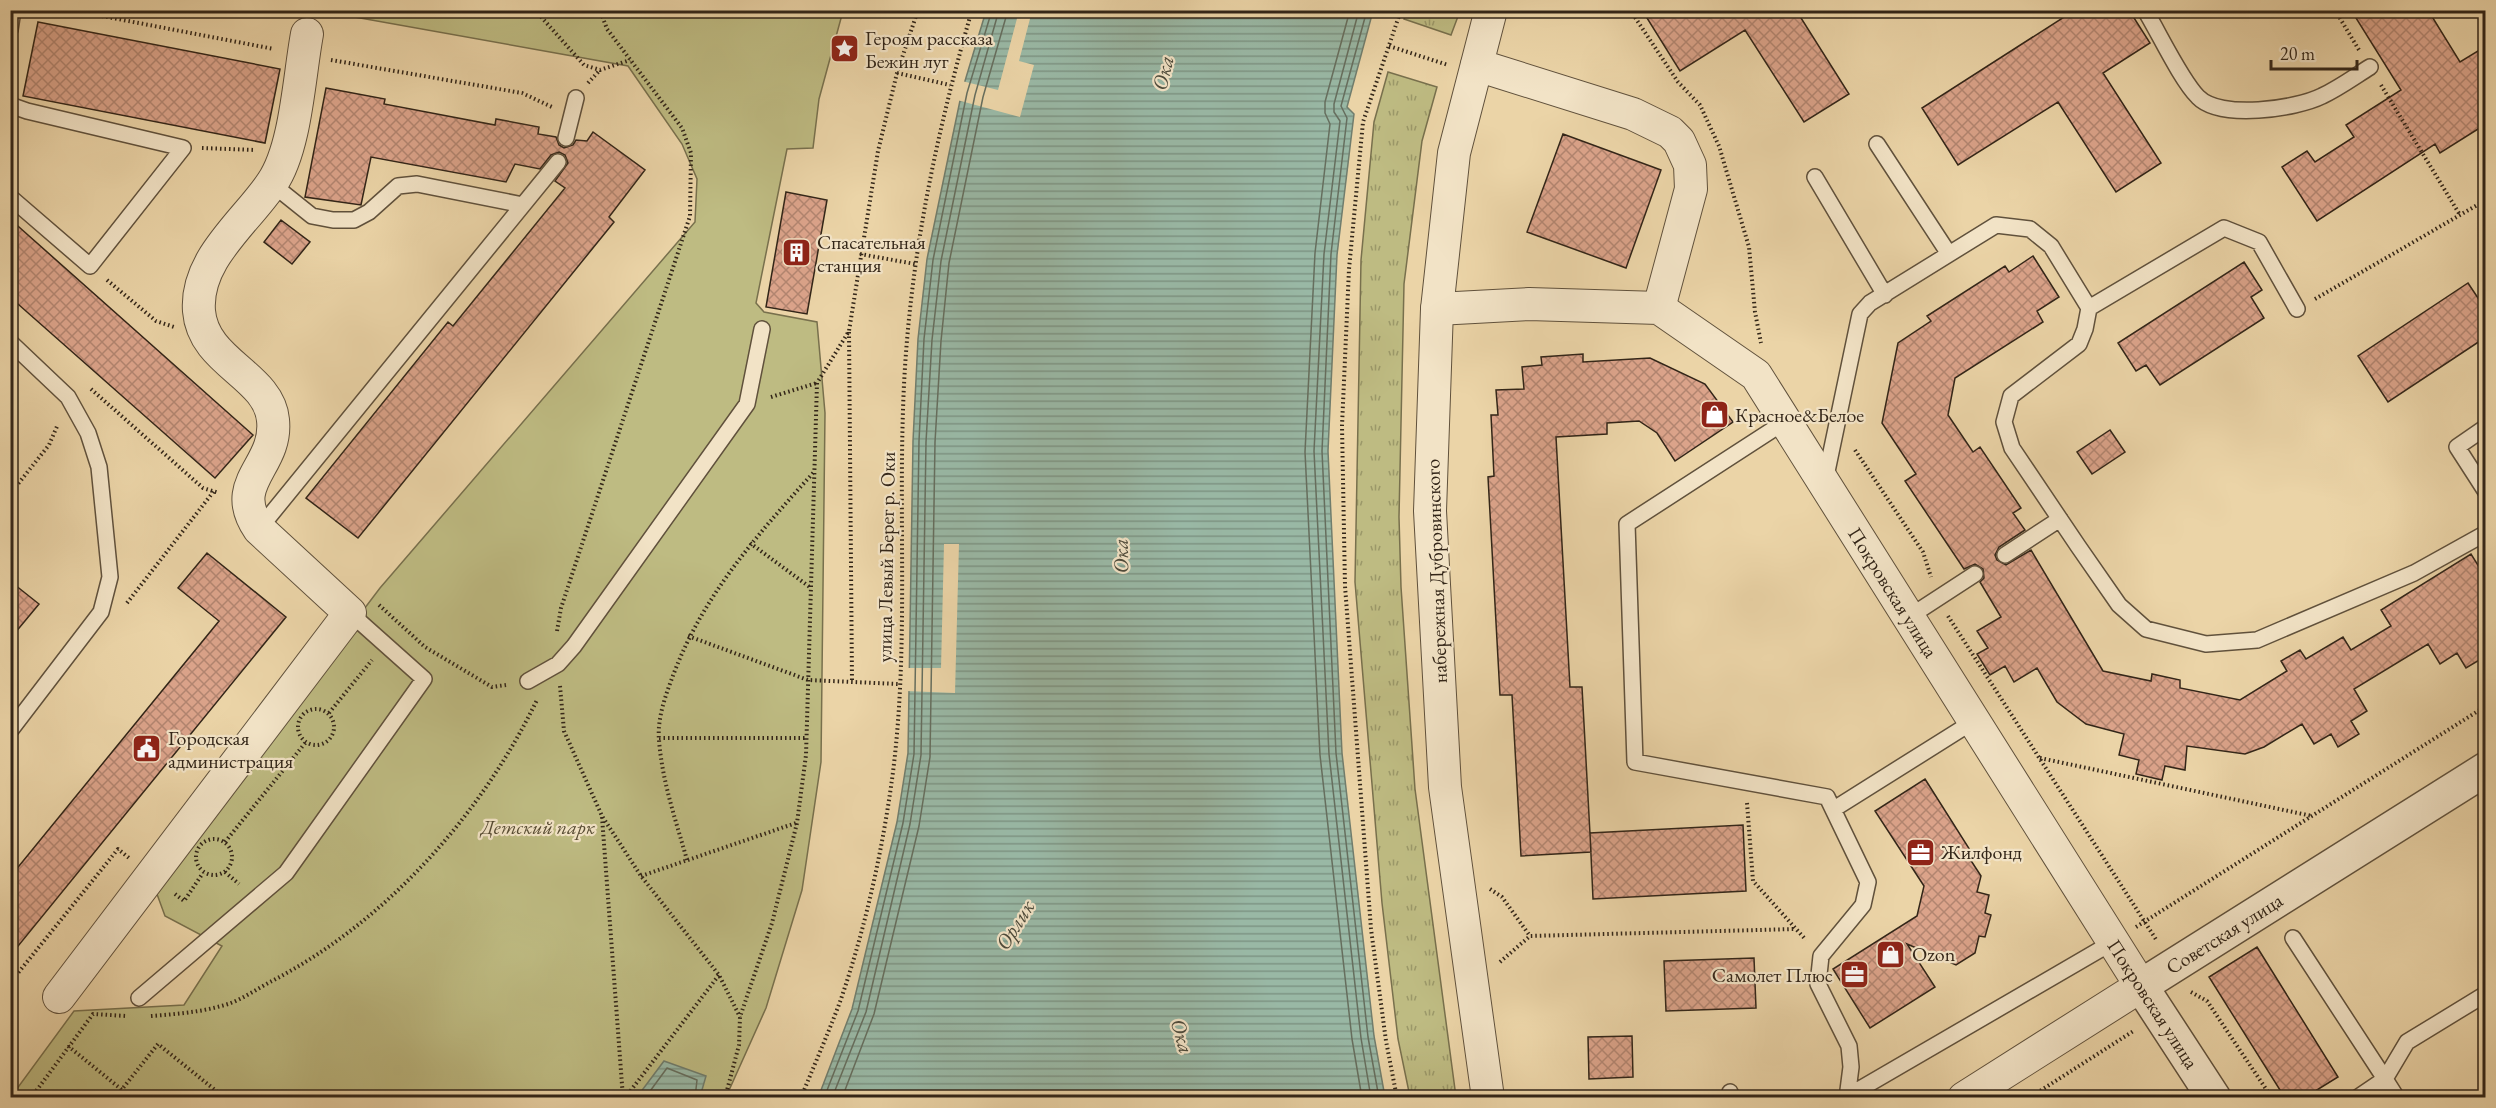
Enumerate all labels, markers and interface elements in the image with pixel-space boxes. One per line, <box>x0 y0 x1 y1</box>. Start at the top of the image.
place label: Героям рассказа Бежин луг <box>865 25 993 74</box>
place icon: Героям рассказа Бежин луг <box>828 33 860 65</box>
scale bar <box>2271 33 2356 71</box>
text: 20 m <box>2280 42 2315 65</box>
water label: Ока <box>1145 53 1180 93</box>
place label: Спасательная станция <box>817 229 926 278</box>
building icon: Спасательная станция <box>780 237 812 269</box>
shop icon: Красное&Белое <box>1698 399 1730 431</box>
place label: Красное&Белое <box>1735 402 1864 428</box>
street label: улица Левый Берег р. Оки <box>871 451 901 663</box>
street label: набережная Дубровинского <box>1419 458 1453 684</box>
street label: Покровская улица <box>1842 522 1944 663</box>
water label: Ока <box>1107 538 1134 574</box>
place label: Городская администрация <box>168 725 293 774</box>
public building icon: Городская администрация <box>131 733 163 765</box>
park label: Детский парк <box>479 814 596 840</box>
office icon: Жилфонд <box>1904 836 1936 868</box>
place label: Жилфонд <box>1940 839 2022 865</box>
street label: Советская улица <box>2161 887 2288 980</box>
water label: Орлик <box>989 894 1041 955</box>
street label: Покровская улица <box>2101 934 2205 1074</box>
shop icon: Ozon <box>1875 938 1907 970</box>
place label: Ozon <box>1912 941 1956 967</box>
office icon: Самолет Плюс <box>1838 959 1870 991</box>
place label: Самолет Плюс <box>1712 962 1833 988</box>
water label: Ока <box>1165 1015 1200 1056</box>

